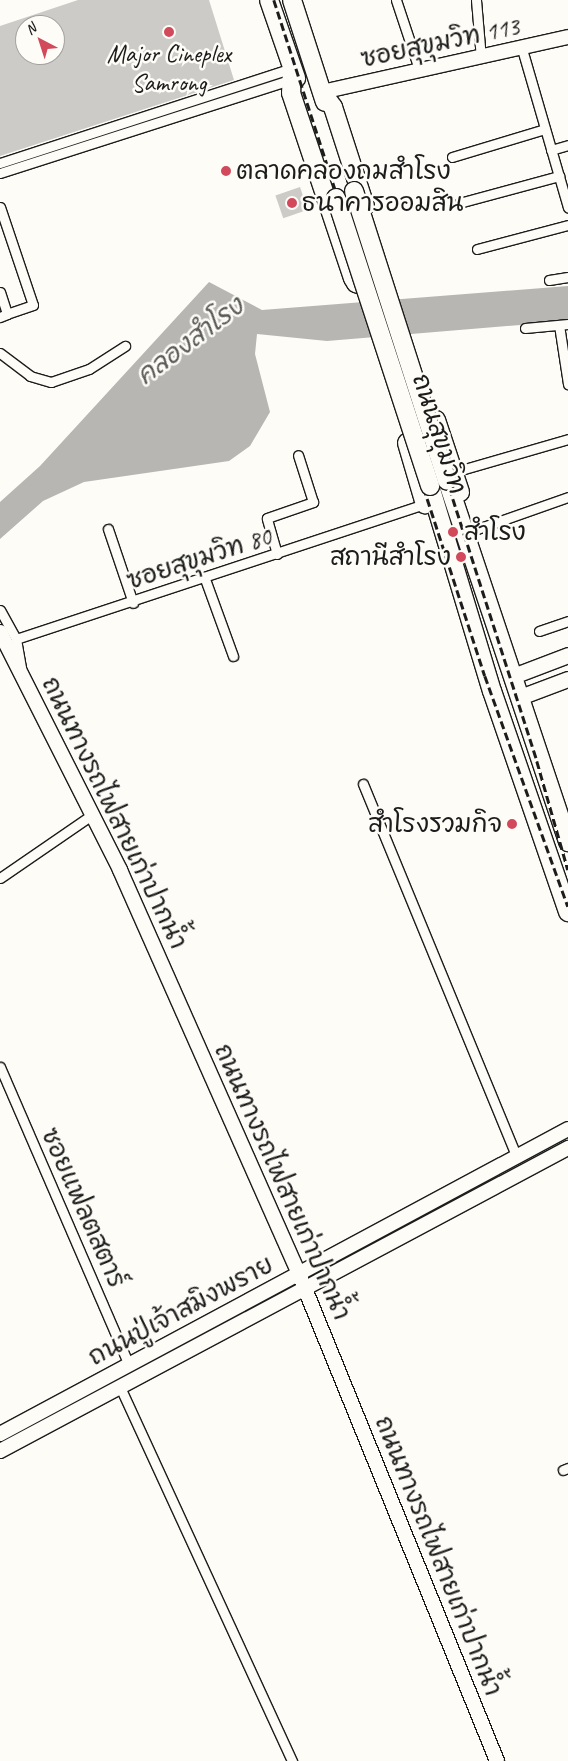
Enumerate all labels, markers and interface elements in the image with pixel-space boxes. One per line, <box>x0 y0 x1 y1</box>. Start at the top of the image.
street label: ซอยสุขุมวิท 113 <box>358 12 522 74</box>
north arrow <box>15 15 65 65</box>
text: N <box>22 20 39 38</box>
marker: Major Cineplex Samrong <box>163 26 175 38</box>
place label: Major Cineplex Samrong <box>107 40 231 99</box>
place label: ตลาดคลองถมสำโรง <box>236 156 451 186</box>
marker: ตลาดคลองถมสำโรง <box>220 165 232 177</box>
place label: ธนาคารออมสิน <box>302 188 463 218</box>
marker: ธนาคารออมสิน <box>286 197 298 209</box>
water label: คลองสำโรง <box>130 291 250 391</box>
street label: ถนนสุขุมวิท <box>405 370 473 498</box>
place label: สำโรง <box>464 517 526 547</box>
street label: ซอยสุขุมวิท 80 <box>123 522 275 596</box>
marker: สำโรง <box>446 525 460 539</box>
place label: สถานีสำโรง <box>330 542 451 572</box>
marker: สถานีสำโรง <box>455 551 467 563</box>
street label: ถนนทางรถไฟสายเก่าปากน้ำ <box>35 672 193 954</box>
place label: สำโรงรวมกิจ <box>368 809 502 839</box>
marker: สำโรงรวมกิจ <box>506 818 518 830</box>
street label: ถนนทางรถไฟสายเก่าปากน้ำ <box>207 1039 357 1325</box>
street label: ซอยแฟลตสตาร์ <box>34 1123 132 1293</box>
street label: ถนนปู่เจ้าสมิงพราย <box>83 1250 279 1372</box>
street label: ถนนทางรถไฟสายเก่าปากน้ำ <box>368 1412 508 1700</box>

